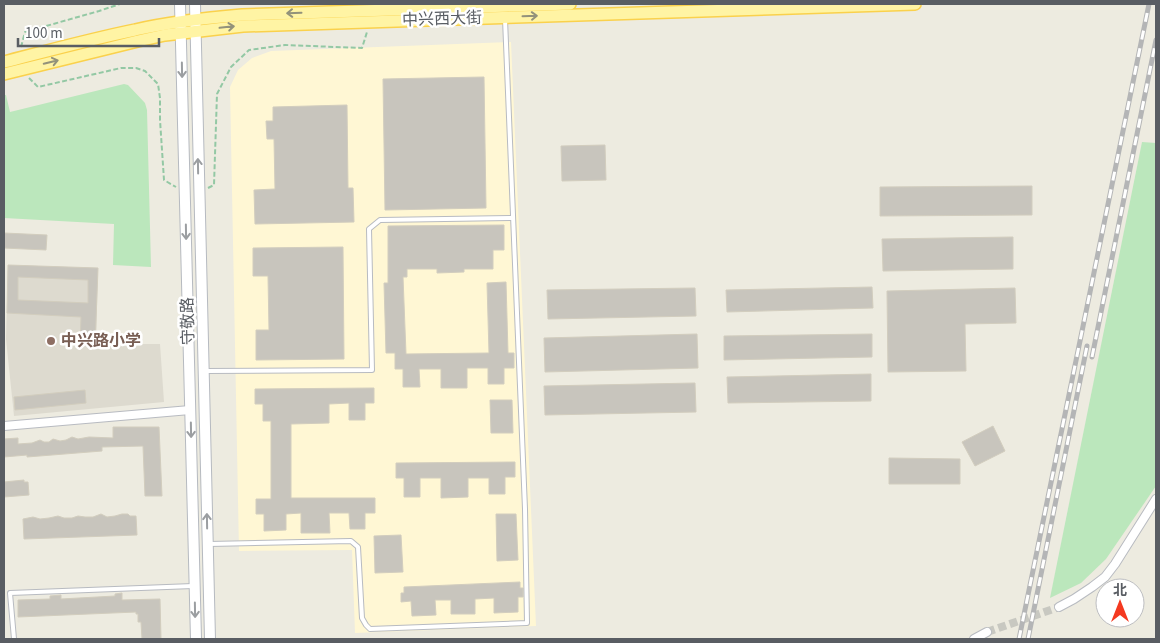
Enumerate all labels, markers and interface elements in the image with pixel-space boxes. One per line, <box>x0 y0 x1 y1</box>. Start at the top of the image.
street label: 中兴西大街 <box>402 7 482 31</box>
one-way arrow <box>286 8 302 18</box>
one-way arrow <box>521 12 537 21</box>
scale bar <box>18 15 159 47</box>
one-way arrow <box>219 22 235 32</box>
text: 100 m <box>25 23 63 44</box>
one-way arrow <box>43 57 59 66</box>
one-way arrow <box>177 62 187 78</box>
one-way arrow <box>194 158 203 174</box>
one-way arrow <box>181 224 191 240</box>
street label: 守敬路 <box>177 297 199 345</box>
place label: 中兴路小学 <box>61 330 141 352</box>
marker: 中兴路小学 <box>45 335 57 347</box>
one-way arrow <box>186 422 195 438</box>
one-way arrow <box>202 513 212 529</box>
north arrow <box>1095 578 1145 628</box>
text: 北 <box>1113 581 1127 601</box>
one-way arrow <box>190 602 200 618</box>

